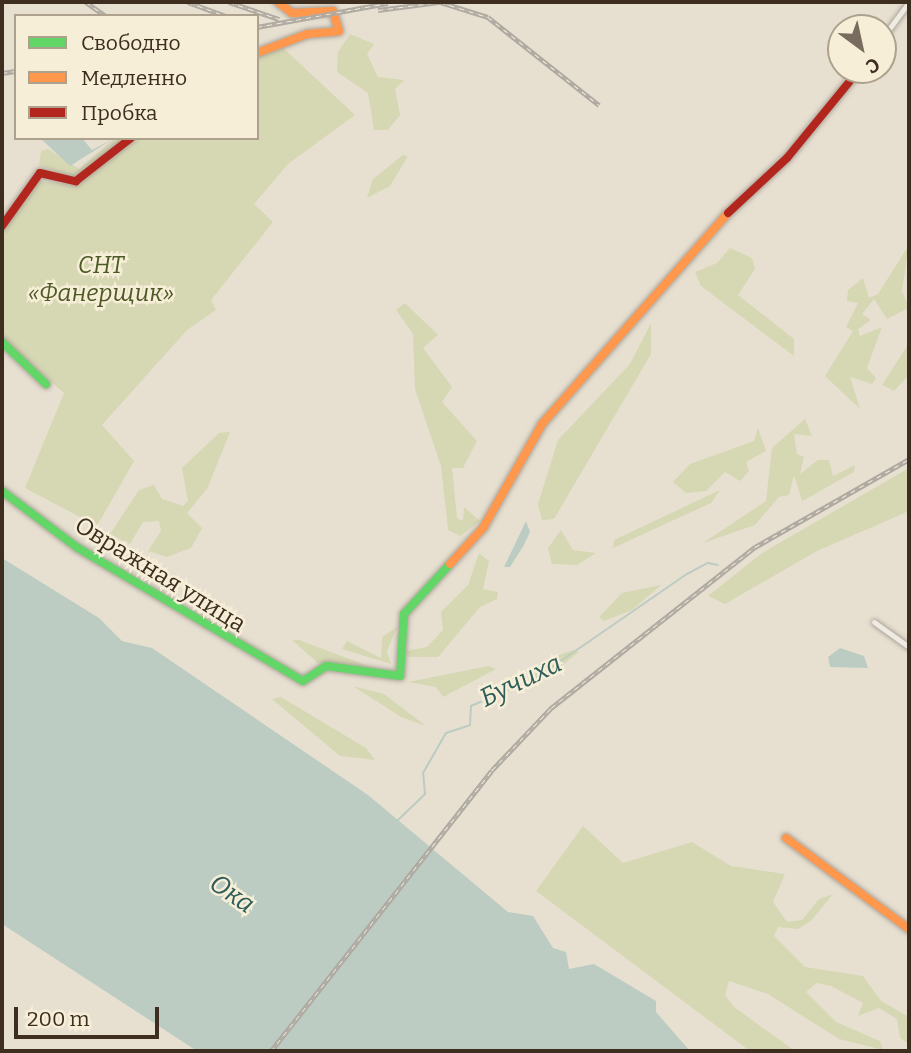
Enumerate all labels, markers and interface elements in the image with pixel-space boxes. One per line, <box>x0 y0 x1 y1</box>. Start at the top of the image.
legend <box>14 14 259 140</box>
north arrow <box>827 14 897 84</box>
text: Свободно <box>81 30 181 56</box>
text: С <box>861 52 884 78</box>
text: Медленно <box>81 65 187 91</box>
text: Пробка <box>81 100 158 126</box>
park label: СНТ «Фанерщик» <box>28 252 174 308</box>
street label: Овражная улица <box>69 511 251 639</box>
water label: Бучиха <box>475 648 567 714</box>
water label: Ока <box>204 868 260 920</box>
scale bar <box>18 993 163 1038</box>
text: 200 m <box>27 1006 90 1032</box>

